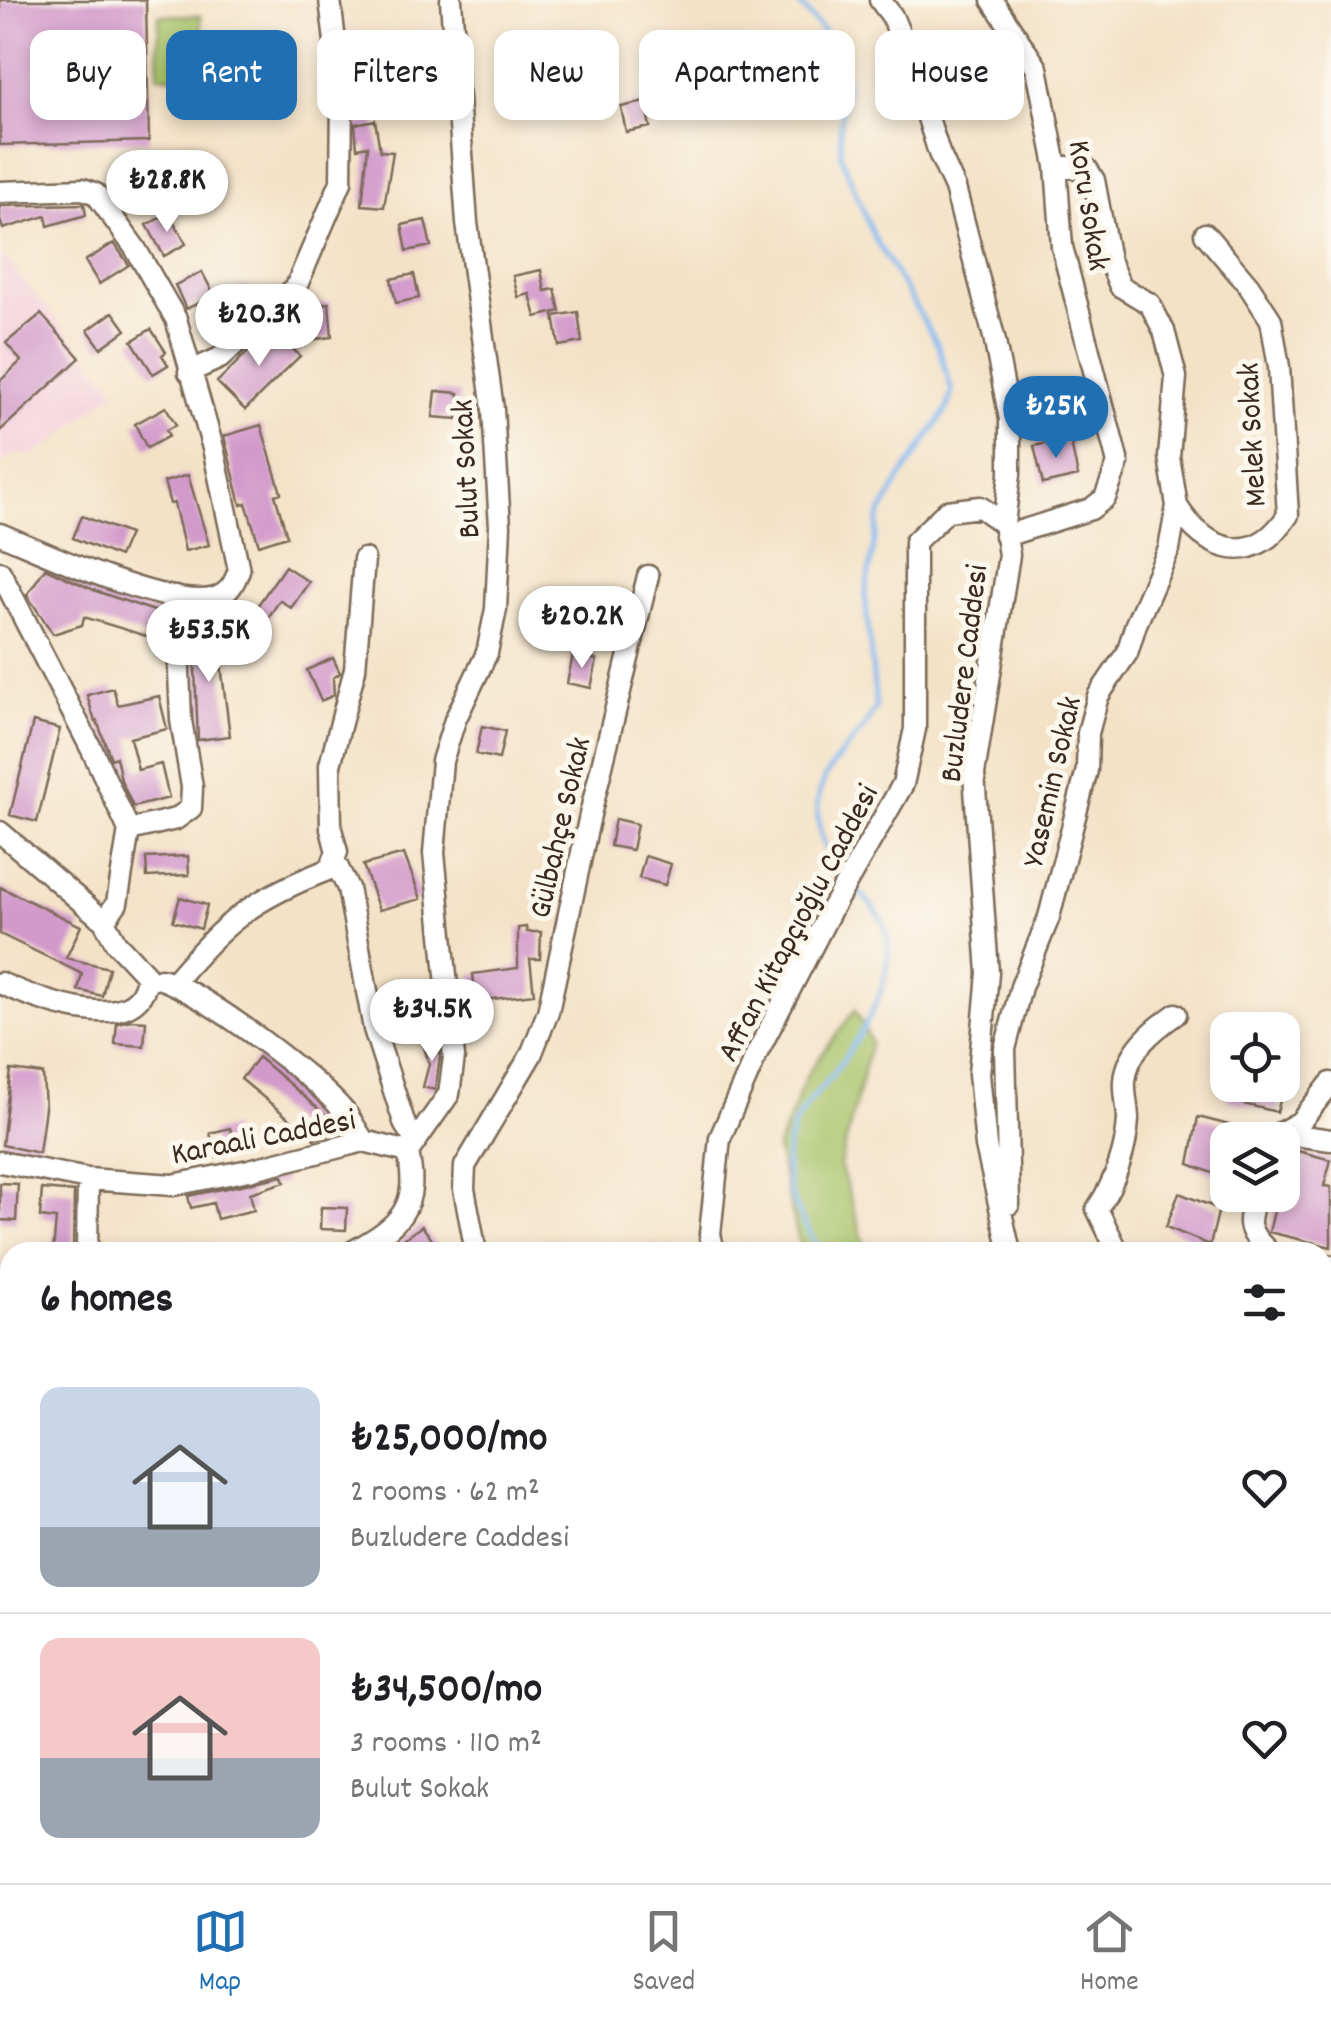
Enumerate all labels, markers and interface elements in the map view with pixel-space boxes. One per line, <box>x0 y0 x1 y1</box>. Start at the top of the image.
chip: Buy <box>30 30 146 120</box>
chip: Rent <box>166 30 297 120</box>
chip: Filters <box>317 30 474 120</box>
chip: New <box>494 30 619 120</box>
chip: Apartment <box>639 30 855 120</box>
chip: House <box>875 30 1024 120</box>
street label: Koru Sokak <box>1053 137 1119 274</box>
pin: ₺28.8K <box>86 150 248 235</box>
text: ₺28.8K <box>128 159 206 205</box>
pin: ₺20.3K <box>178 284 340 369</box>
text: ₺20.3K <box>217 293 301 339</box>
street label: Melek Sokak <box>1228 361 1282 508</box>
pin: ₺25K <box>997 376 1115 461</box>
text: ₺25K <box>1025 385 1087 431</box>
street label: Bulut Sokak <box>442 398 496 539</box>
street label: Buzludere Caddesi <box>931 562 1003 785</box>
pin: ₺20.2K <box>501 586 663 671</box>
text: ₺20.2K <box>540 595 624 641</box>
pin: ₺53.5K <box>128 600 290 685</box>
text: ₺53.5K <box>168 609 250 655</box>
street label: Yasemin Sokak <box>1013 692 1097 872</box>
street label: Gülbahçe Sokak <box>520 733 606 923</box>
street label: Affan Kitapçıoğlu Caddesi <box>708 777 893 1071</box>
pin: ₺34.5K <box>351 979 513 1064</box>
text: ₺34.5K <box>392 988 472 1034</box>
map controls <box>1210 1012 1300 1212</box>
button: locate <box>1210 1012 1300 1102</box>
street label: Karaali Caddesi <box>168 1099 360 1180</box>
button: layers <box>1210 1122 1300 1212</box>
text: 6 homes <box>40 1272 173 1332</box>
icon: filters <box>1237 1275 1292 1330</box>
text: ₺25,000/mo <box>350 1411 547 1471</box>
icon: home <box>120 1427 240 1547</box>
icon: heart <box>1237 1460 1292 1515</box>
text: 2 rooms · 62 m² <box>350 1471 540 1517</box>
text: Buzludere Caddesi <box>350 1517 569 1563</box>
text: ₺34,500/mo <box>350 1662 542 1722</box>
icon: home <box>120 1678 240 1798</box>
icon: heart <box>1237 1711 1292 1766</box>
text: 3 rooms · 110 m² <box>350 1722 542 1768</box>
text: Bulut Sokak <box>350 1768 489 1814</box>
tab: Map <box>193 1904 248 2004</box>
tab: Saved <box>633 1904 695 2004</box>
tab: Home <box>1080 1904 1138 2004</box>

